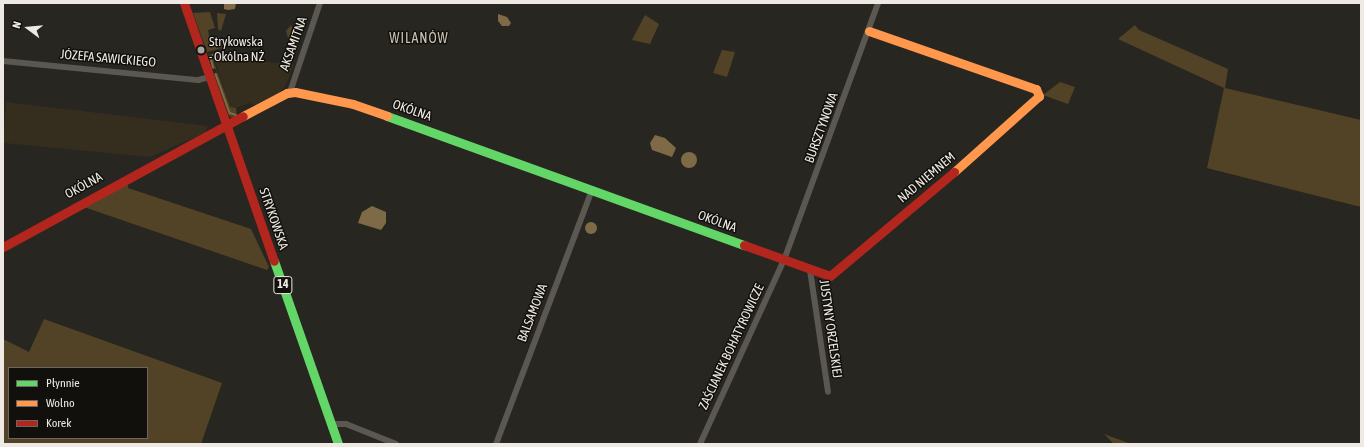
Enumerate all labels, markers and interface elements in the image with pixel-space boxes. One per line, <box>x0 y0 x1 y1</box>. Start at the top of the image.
north arrow <box>8 8 48 48</box>
street label: AKSAMITNA <box>277 15 311 73</box>
text: N <box>10 20 23 29</box>
district label: WILANÓW <box>389 30 449 46</box>
place label: Strykowska - Okólna NŻ <box>209 35 264 66</box>
marker: Strykowska - Okólna NŻ <box>196 45 206 55</box>
street label: JÓZEFA SAWICKIEGO <box>60 47 156 71</box>
street label: BURSZTYNOWA <box>802 91 842 165</box>
street label: OKÓLNA <box>390 97 434 125</box>
street label: NAD NIEMNEM <box>895 149 959 207</box>
street label: OKÓLNA <box>63 169 105 203</box>
street label: STRYKOWSKA <box>255 186 291 252</box>
street label: OKÓLNA <box>695 208 739 236</box>
road number: 14 <box>273 275 293 295</box>
street label: JUSTYNY ORZELSKIEJ <box>815 279 845 379</box>
street label: BALSAMOWA <box>515 282 551 344</box>
street label: ZAŚCIANEK BOHATYROWICZE <box>696 282 768 412</box>
legend <box>8 367 148 439</box>
text: Płynnie <box>46 376 80 390</box>
text: Wolno <box>46 396 75 410</box>
text: Korek <box>46 416 72 430</box>

